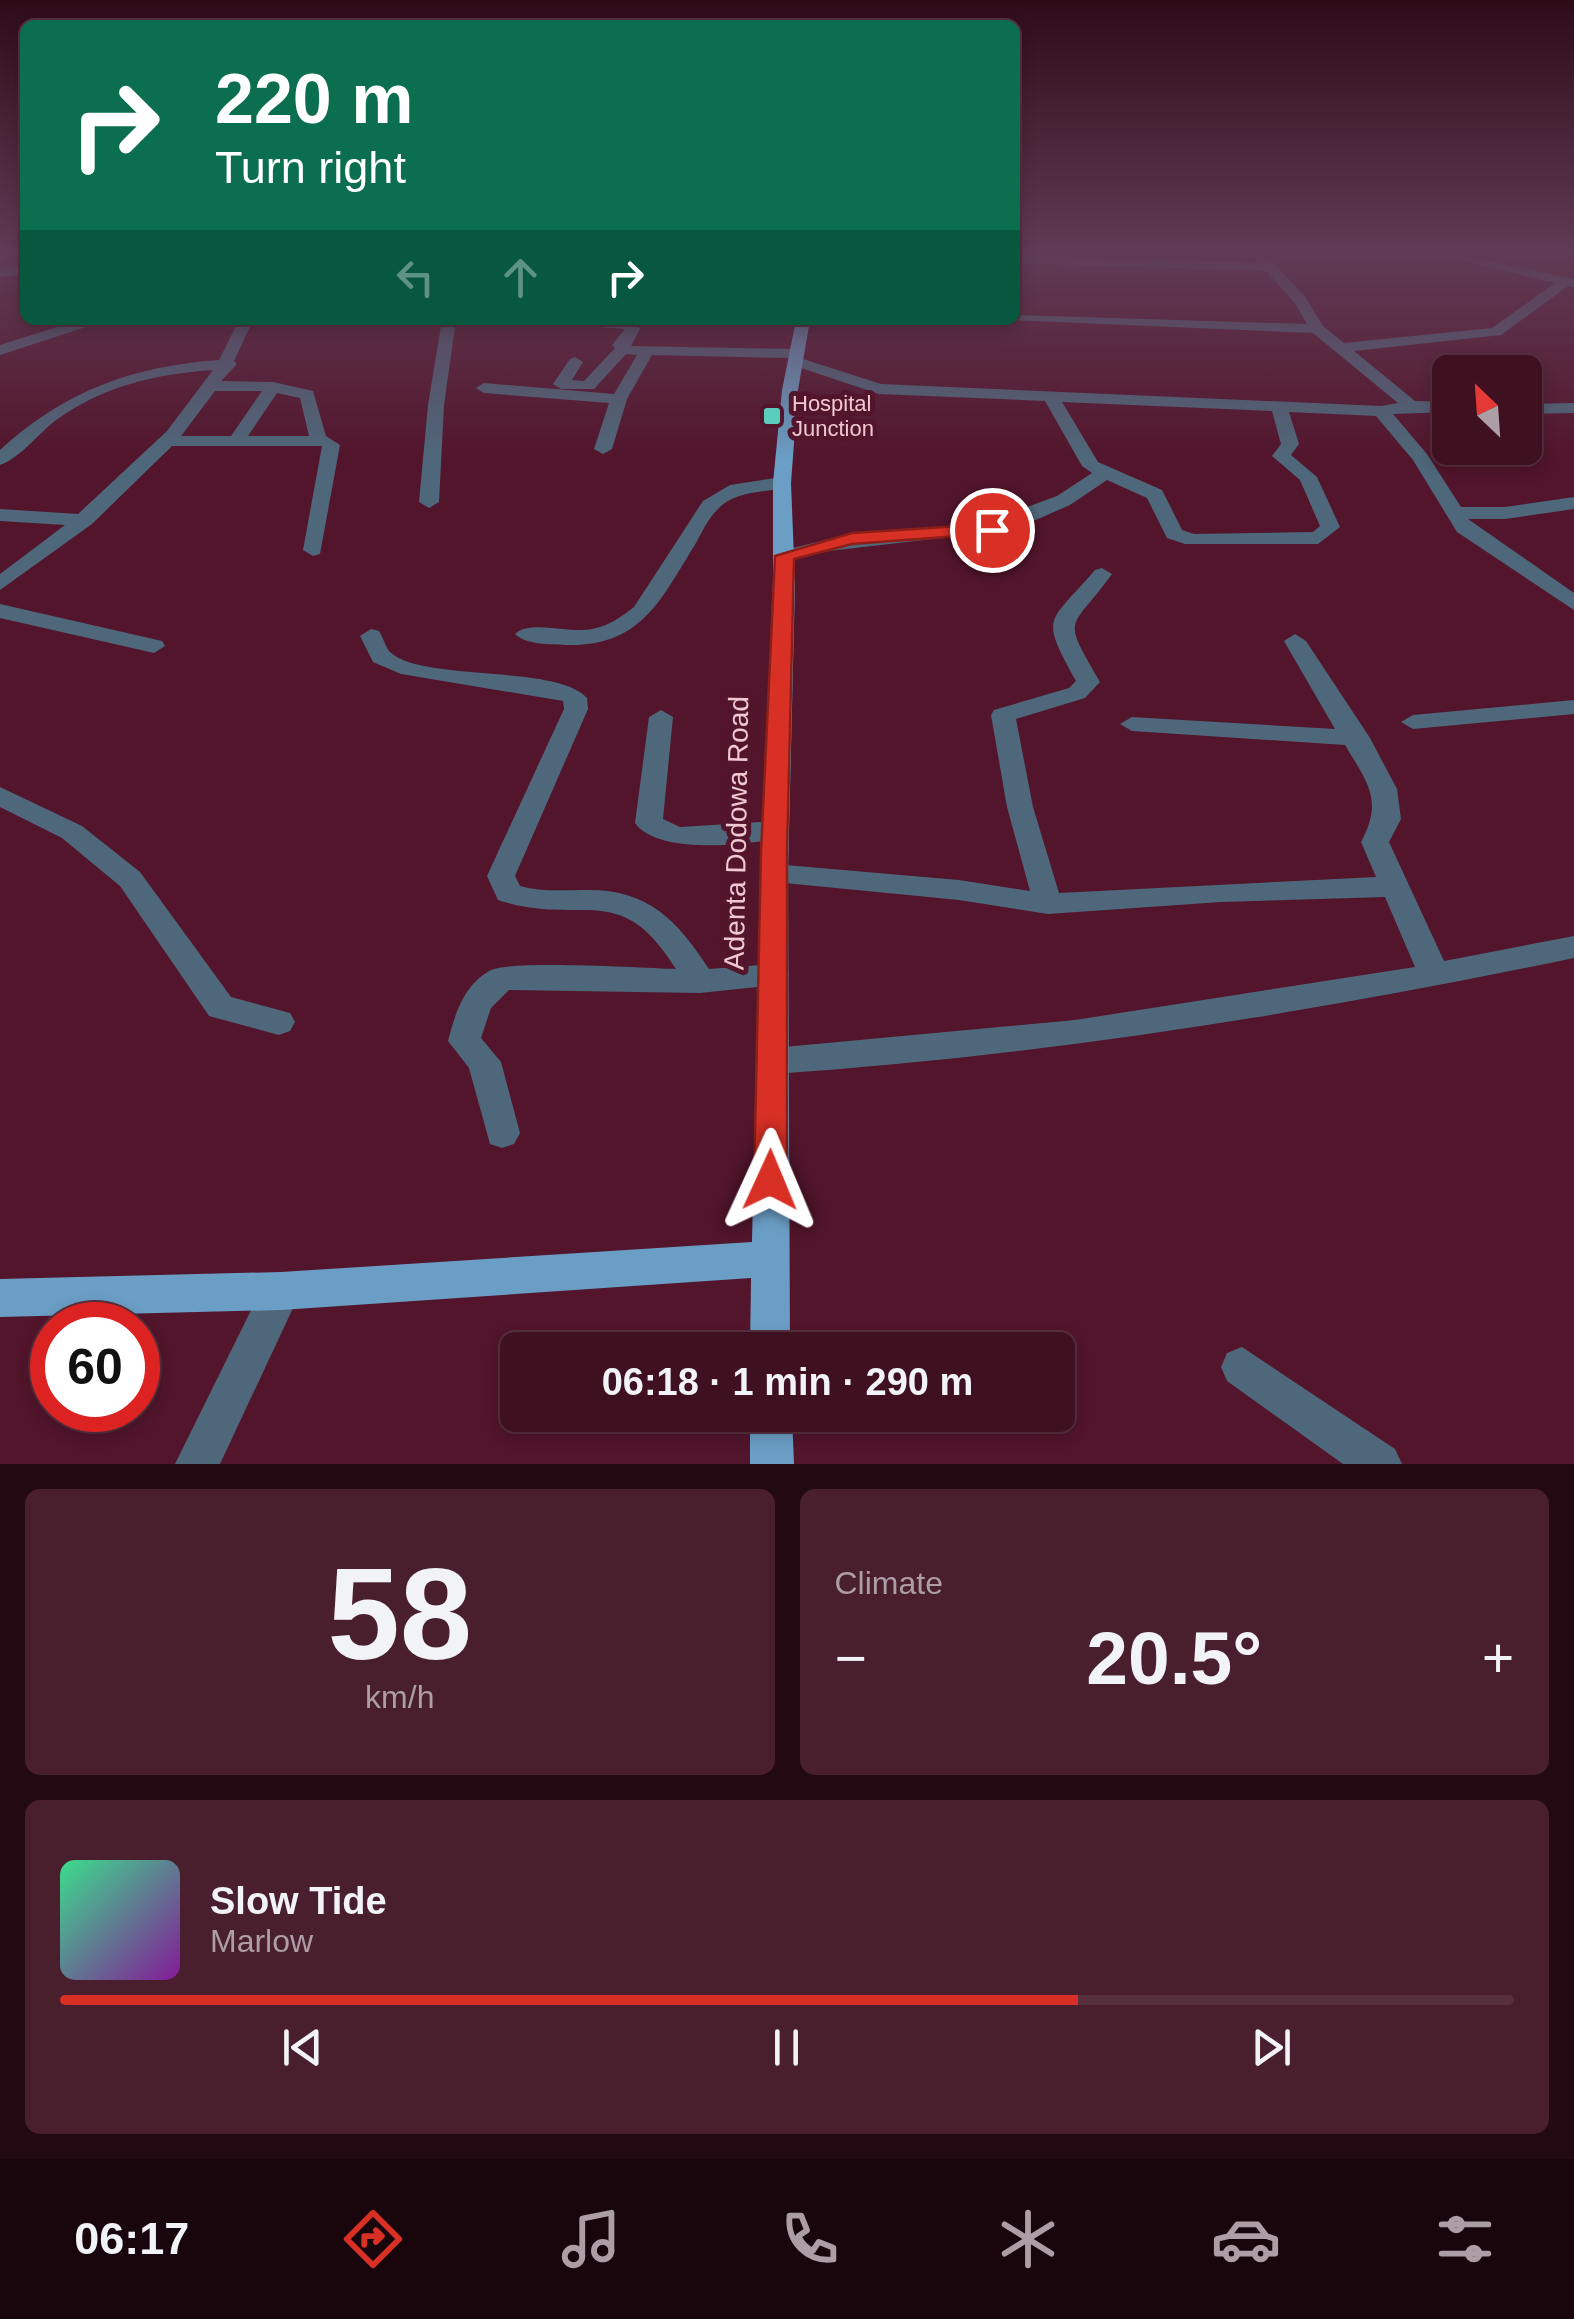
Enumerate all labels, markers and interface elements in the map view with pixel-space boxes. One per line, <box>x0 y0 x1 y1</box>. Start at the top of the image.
icon: right <box>50 60 180 190</box>
text: 220 m <box>215 60 413 138</box>
text: Turn right <box>215 142 406 193</box>
icon: left <box>388 250 443 305</box>
icon: ahead <box>493 250 548 305</box>
icon: right <box>598 250 653 305</box>
north arrow <box>1432 355 1542 465</box>
map controls <box>1432 355 1542 465</box>
place label: Hospital Junction <box>792 391 874 441</box>
marker: Hospital Junction <box>761 405 783 427</box>
pin <box>950 488 1035 573</box>
icon: arrive <box>965 503 1020 558</box>
street label: Adenta Dodowa Road <box>719 696 754 970</box>
position arrow <box>718 1128 822 1232</box>
speed limit sign: 60 <box>30 1302 160 1432</box>
text: 06:18 · 1 min · 290 m <box>602 1361 973 1403</box>
text: 58 <box>327 1541 472 1687</box>
text: Climate <box>835 1565 943 1601</box>
text: 20.5° <box>1086 1616 1262 1700</box>
text: − <box>835 1627 867 1689</box>
text: + <box>1482 1627 1514 1689</box>
text: km/h <box>365 1679 434 1715</box>
text: Slow Tide <box>210 1880 387 1922</box>
text: Marlow <box>210 1923 313 1959</box>
icon: previous <box>275 2020 330 2075</box>
icon: pause <box>759 2020 814 2075</box>
icon: next <box>1244 2020 1299 2075</box>
icon: directions <box>338 2204 408 2274</box>
icon: music <box>556 2204 626 2274</box>
icon: phone <box>775 2204 845 2274</box>
icon: climate <box>993 2204 1063 2274</box>
icon: car <box>1211 2204 1281 2274</box>
icon: filters <box>1430 2204 1500 2274</box>
text: 06:17 <box>74 2213 189 2264</box>

